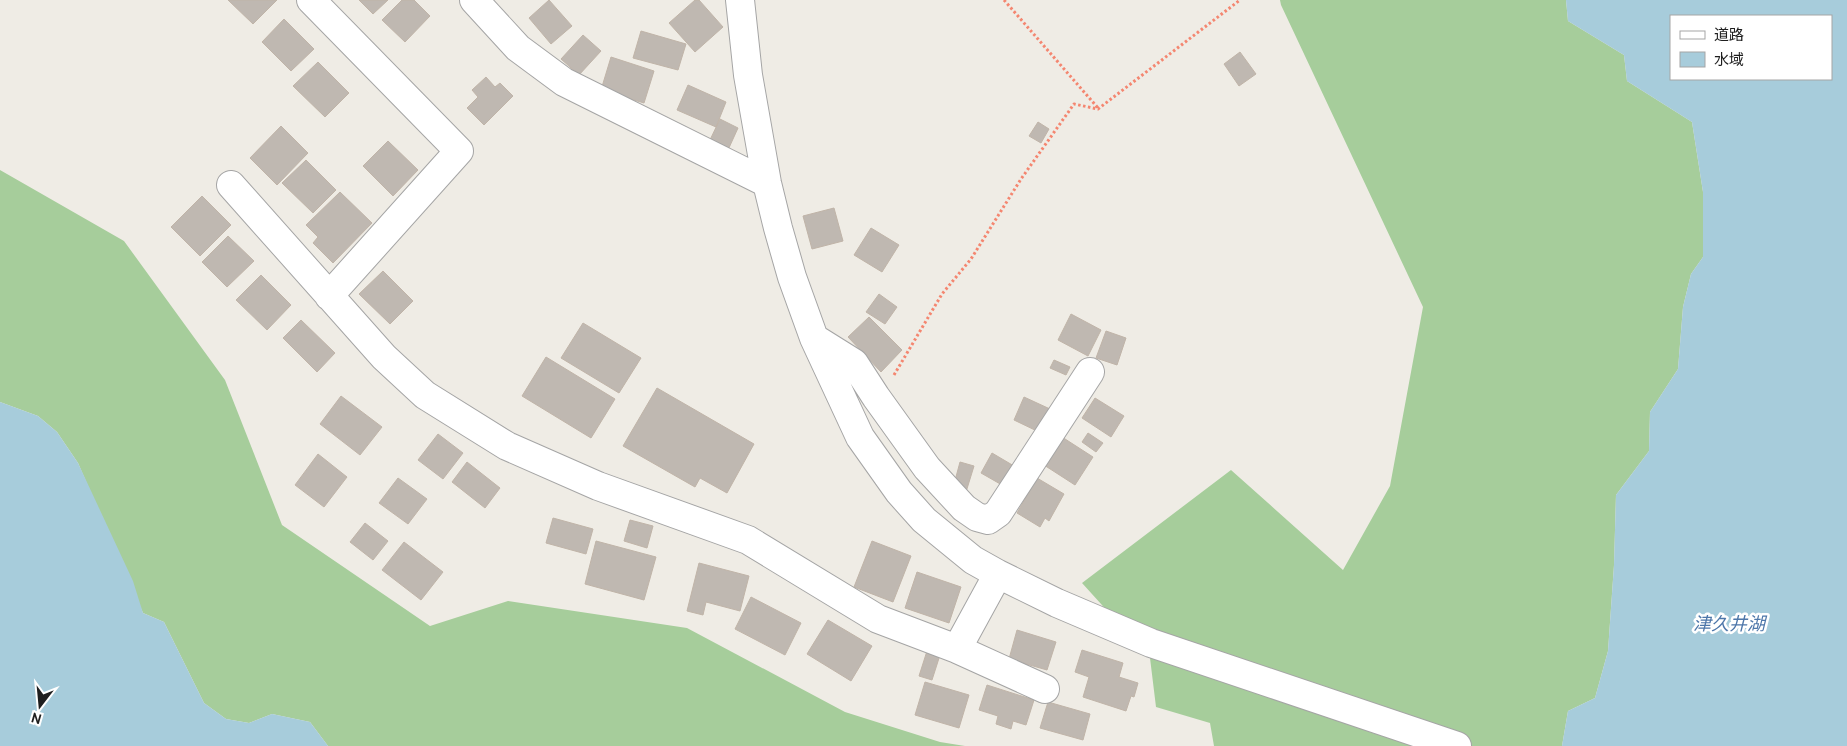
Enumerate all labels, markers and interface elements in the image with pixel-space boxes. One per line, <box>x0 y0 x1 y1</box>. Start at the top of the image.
legend <box>1670 15 1832 80</box>
text: 道路 <box>1714 26 1744 44</box>
text: 水域 <box>1714 51 1744 69</box>
water label: 津久井湖 <box>1693 613 1768 635</box>
north arrow <box>15 681 65 731</box>
text: N <box>29 708 44 729</box>

